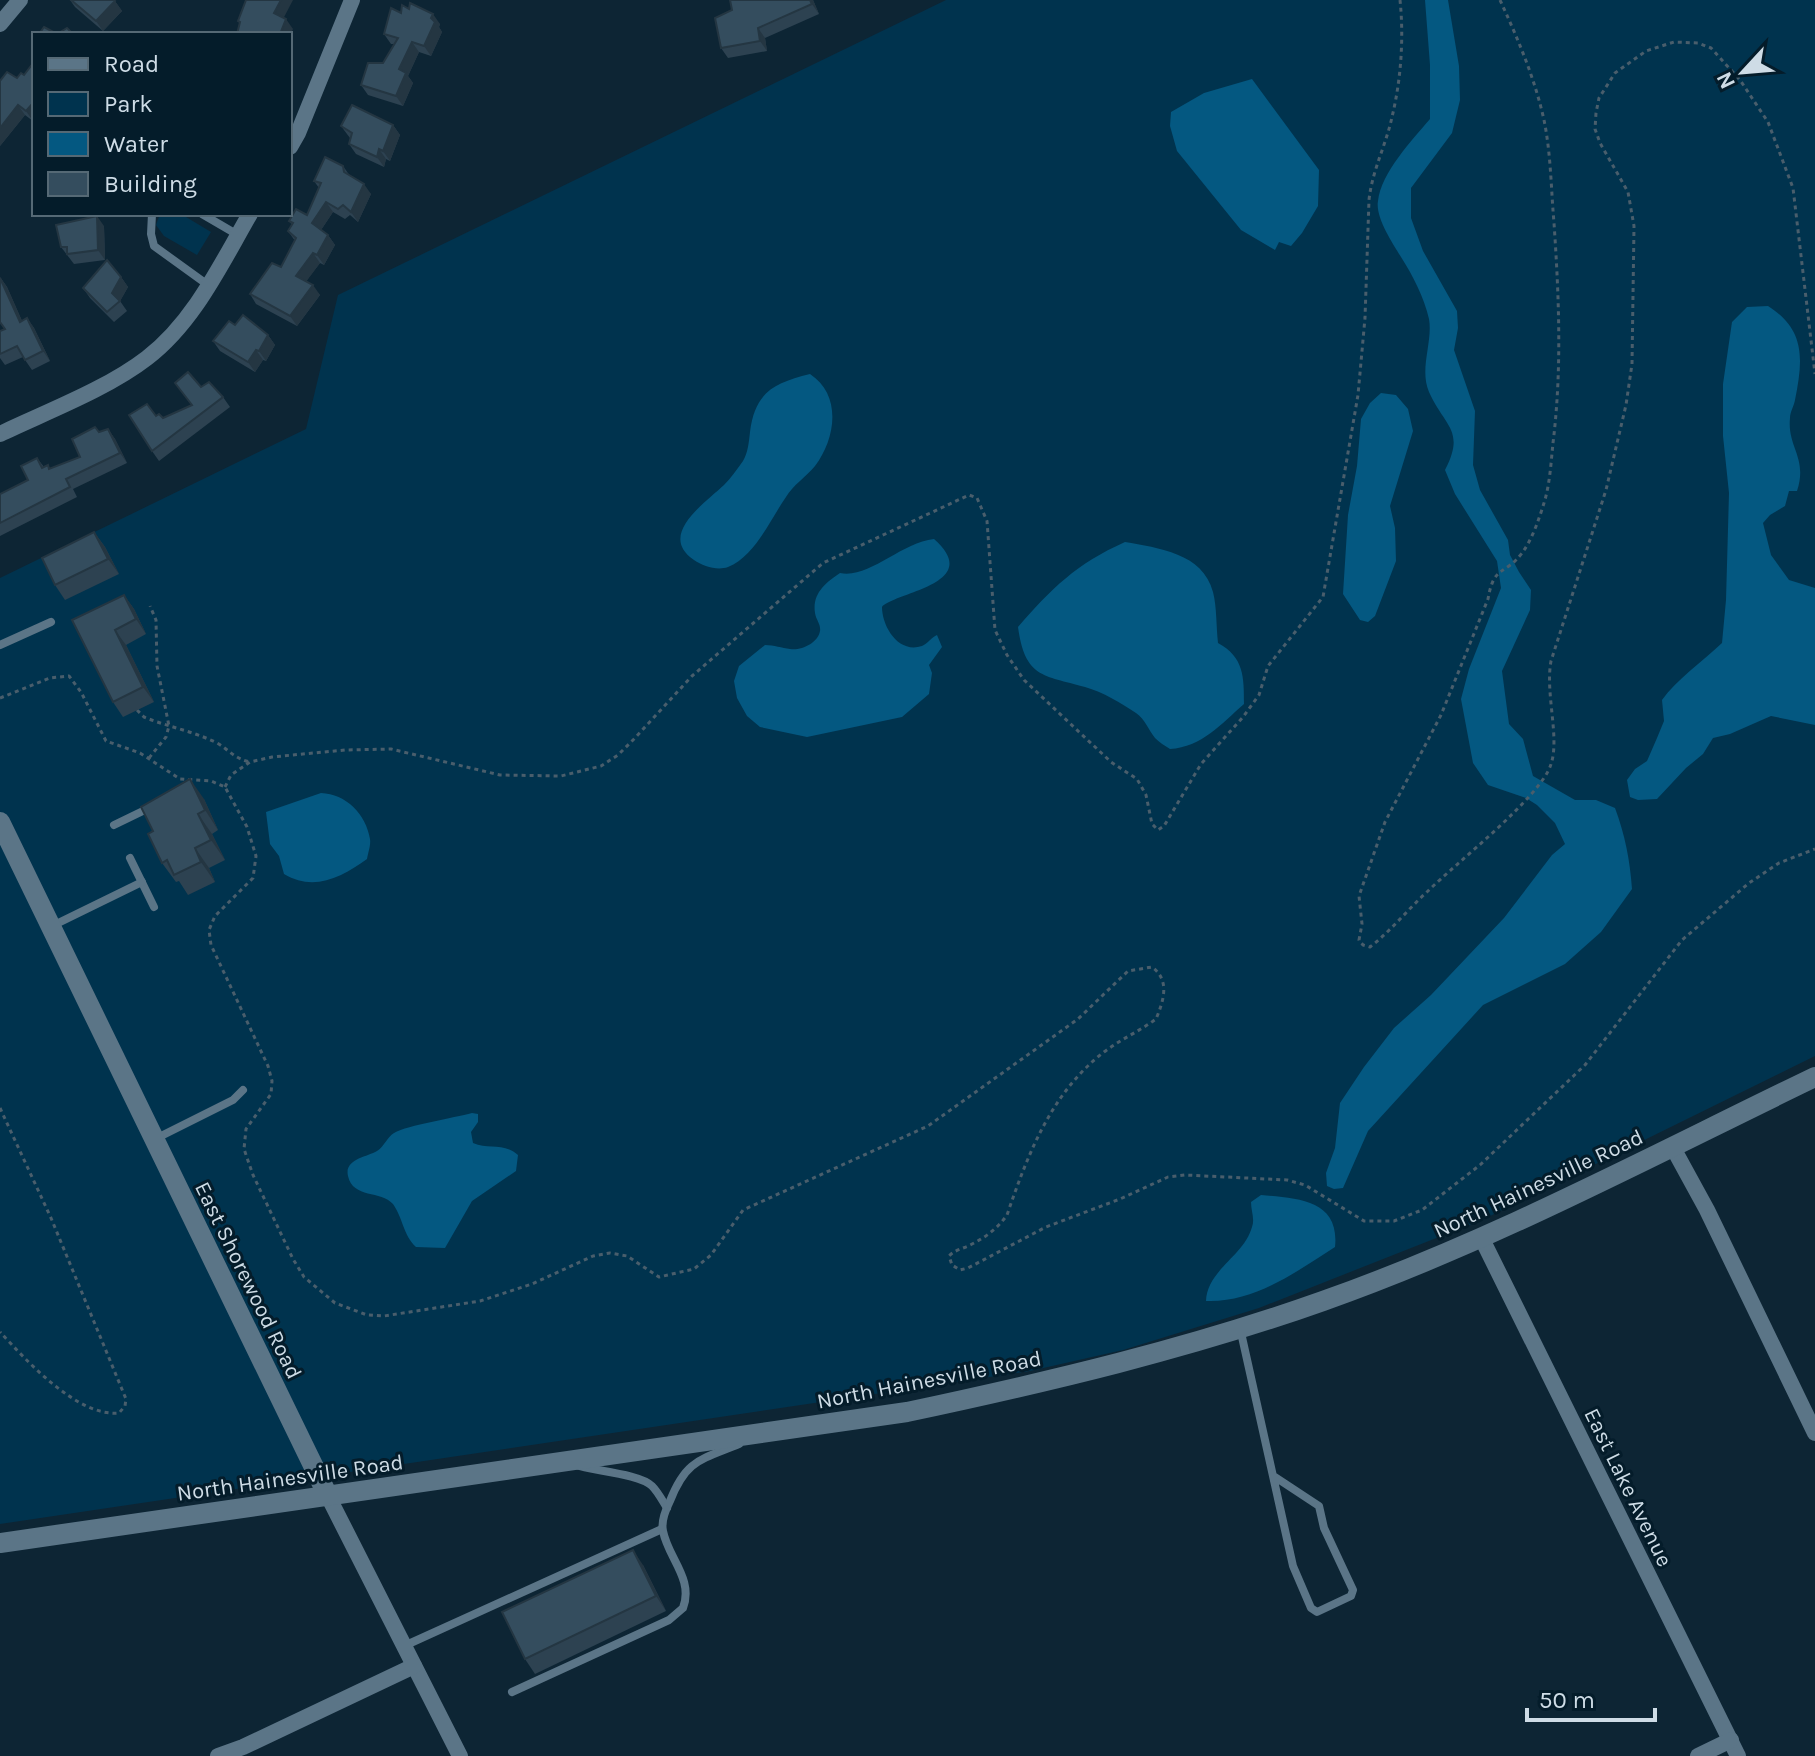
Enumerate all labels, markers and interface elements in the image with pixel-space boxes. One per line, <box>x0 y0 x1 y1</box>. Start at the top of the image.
legend <box>32 32 292 216</box>
north arrow <box>1703 32 1783 112</box>
text: Road <box>104 50 159 78</box>
text: N <box>1711 68 1741 93</box>
text: Park <box>104 90 153 118</box>
text: Water <box>104 130 168 158</box>
text: Building <box>104 170 197 198</box>
street label: North Hainesville Road <box>1429 1124 1647 1244</box>
street label: East Shorewood Road <box>189 1178 307 1383</box>
street label: North Hainesville Road <box>815 1345 1044 1415</box>
street label: East Lake Avenue <box>1578 1404 1678 1571</box>
street label: North Hainesville Road <box>175 1449 405 1507</box>
scale bar <box>1527 1672 1655 1722</box>
text: 50 m <box>1539 1686 1595 1714</box>

